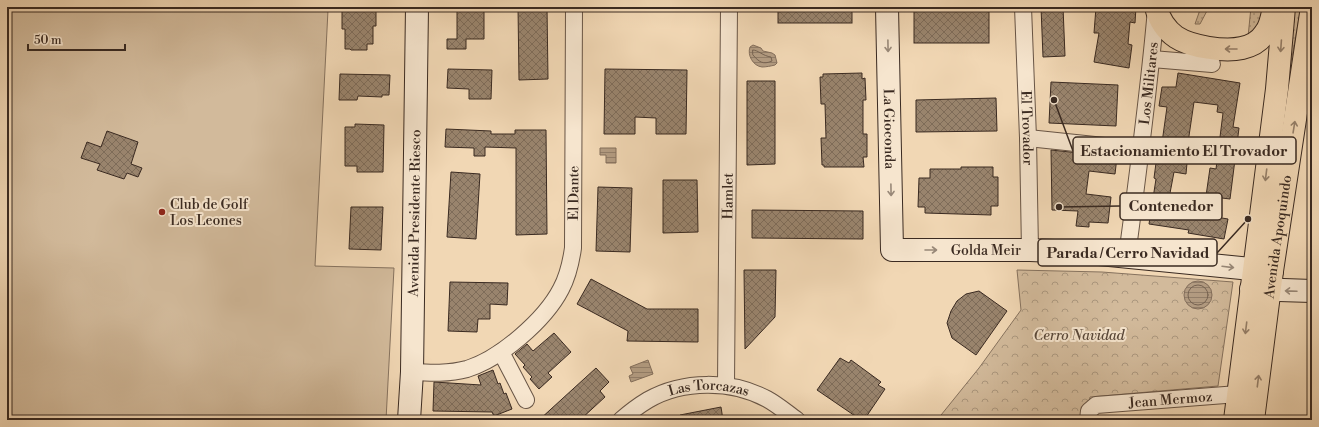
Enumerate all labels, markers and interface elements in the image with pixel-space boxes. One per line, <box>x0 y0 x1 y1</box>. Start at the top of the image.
scale bar <box>28 26 125 52</box>
text: 50 m <box>34 33 62 48</box>
one-way arrow <box>884 39 892 52</box>
one-way arrow <box>1278 39 1285 52</box>
street label: Los Militares <box>1136 41 1163 126</box>
one-way arrow <box>1225 45 1238 53</box>
street label: La Gioconda <box>879 89 898 170</box>
street label: El Trovador <box>1016 90 1036 166</box>
one-way arrow <box>1290 121 1298 134</box>
street label: Avenida Presidente Riesco <box>405 129 425 298</box>
callout: Estacionamiento El Trovador <box>1073 137 1296 164</box>
text: Estacionamiento El Trovador <box>1080 142 1288 161</box>
street label: El Dante <box>565 165 583 221</box>
one-way arrow <box>1262 168 1270 181</box>
street label: Hamlet <box>719 173 738 219</box>
street label: Avenida Apoquindo <box>1260 174 1296 301</box>
one-way arrow <box>887 183 895 196</box>
callout: Contenedor <box>1120 193 1222 220</box>
place label: Club de Golf Los Leones <box>170 196 249 230</box>
text: Contenedor <box>1128 197 1214 216</box>
marker: Club de Golf Los Leones <box>157 207 167 217</box>
callout: Parada / Cerro Navidad <box>1038 239 1217 266</box>
street label: Golda Meir <box>951 242 1021 260</box>
text: Parada / Cerro Navidad <box>1047 244 1210 263</box>
one-way arrow <box>924 246 937 254</box>
one-way arrow <box>1221 263 1234 271</box>
one-way arrow <box>1285 287 1298 294</box>
one-way arrow <box>1243 321 1250 334</box>
park label: Cerro Navidad <box>1034 327 1126 345</box>
one-way arrow <box>1254 375 1262 388</box>
street label: Las Torcazas <box>666 377 751 401</box>
street label: Jean Mermoz <box>1127 388 1213 413</box>

